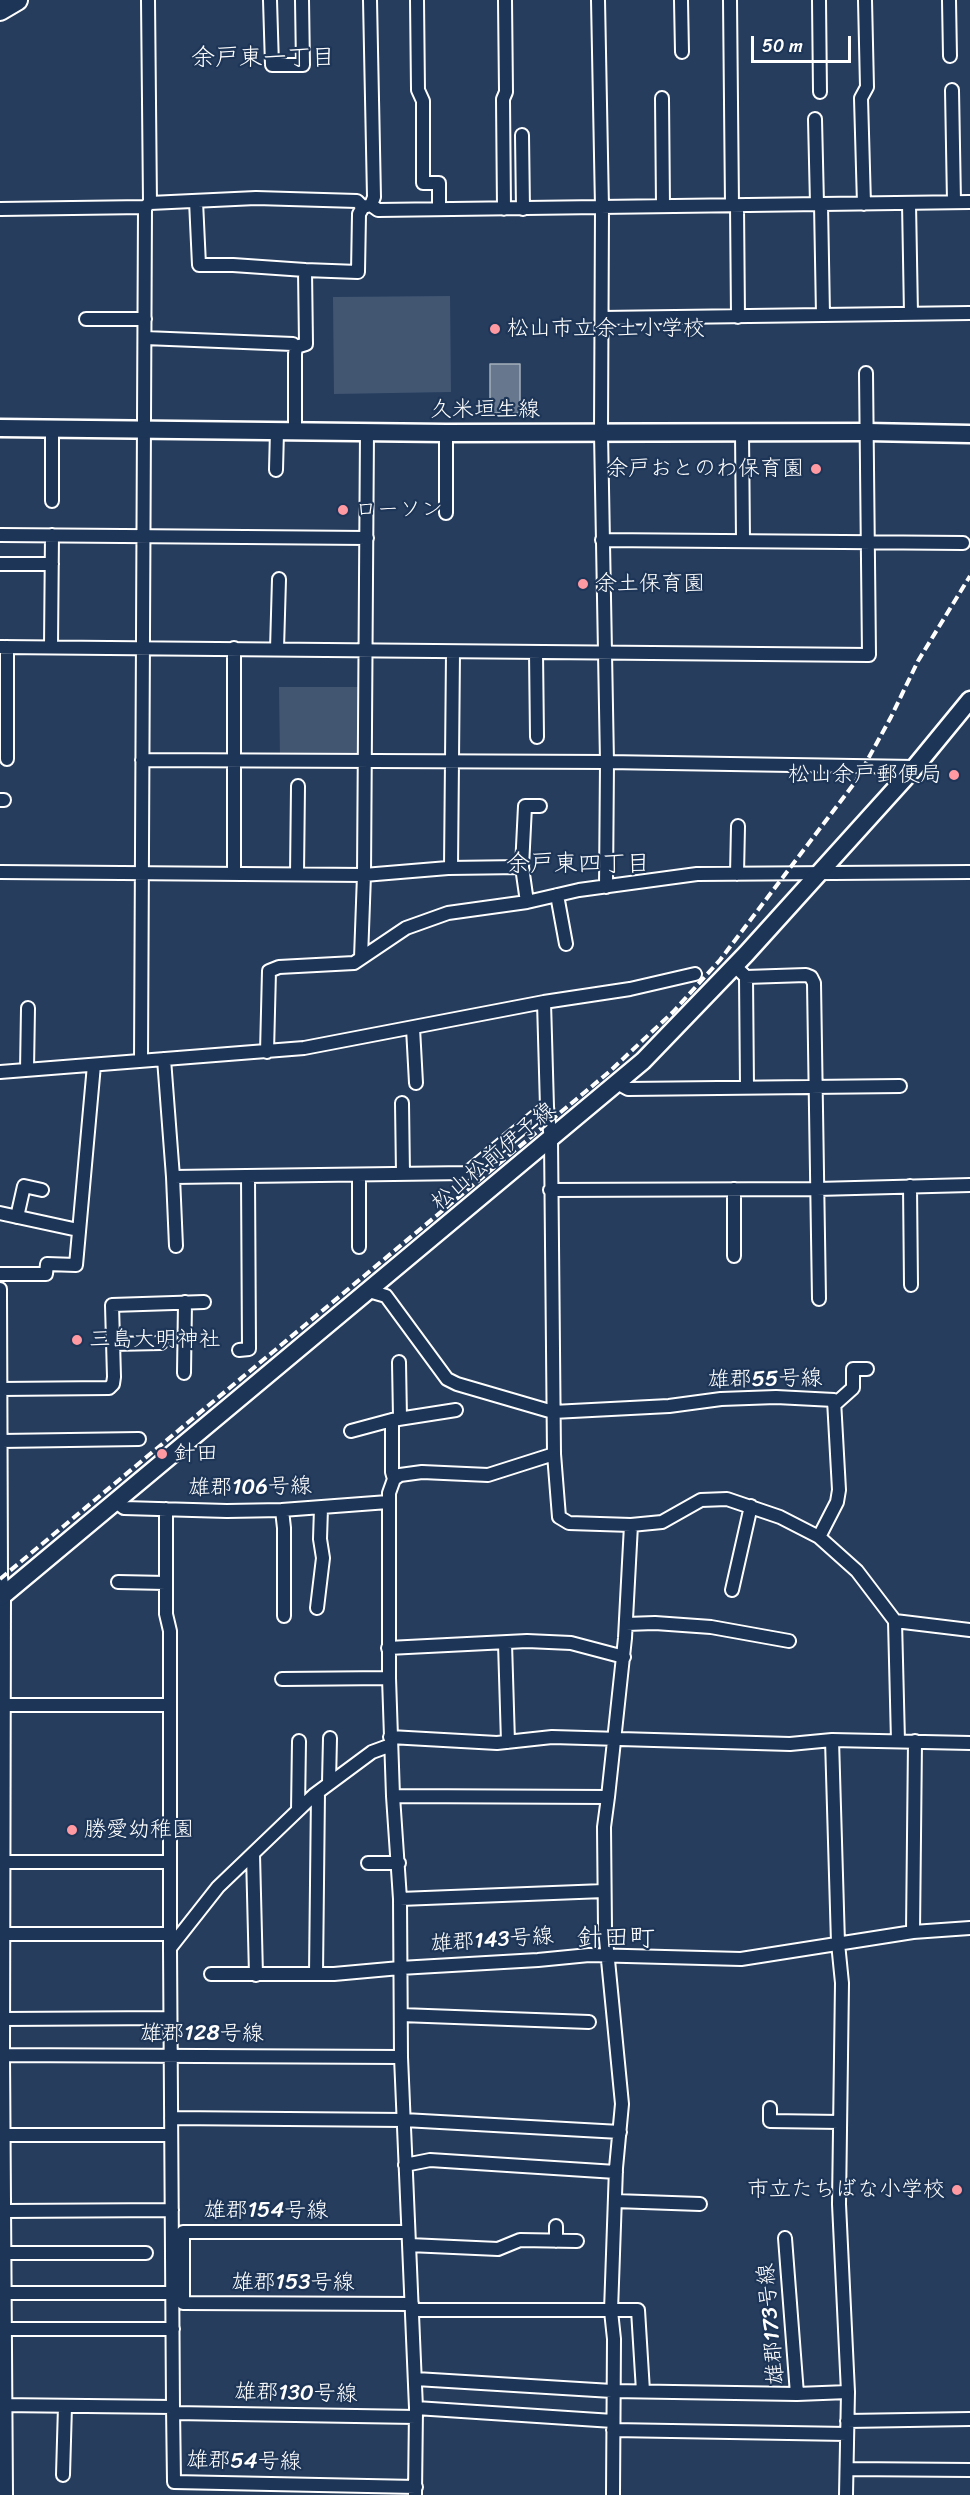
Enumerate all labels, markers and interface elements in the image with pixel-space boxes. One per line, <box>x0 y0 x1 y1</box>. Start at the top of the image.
scale bar <box>754 24 854 62</box>
text: 50 m <box>762 30 803 62</box>
district label: 余戸東一丁目 <box>191 45 335 73</box>
place label: 松山市立余土小学校 <box>507 316 705 342</box>
marker: 松山市立余土小学校 <box>488 322 502 336</box>
street label: 久米垣生線 <box>430 397 540 423</box>
place label: 余戸おとのわ保育園 <box>606 456 804 482</box>
marker: 余戸おとのわ保育園 <box>809 462 823 476</box>
place label: ローソン <box>355 497 443 523</box>
marker: ローソン <box>336 503 350 517</box>
place label: 余土保育園 <box>595 571 705 597</box>
marker: 余土保育園 <box>576 577 590 591</box>
place label: 松山余戸郵便局 <box>788 762 942 788</box>
marker: 松山余戸郵便局 <box>947 768 961 782</box>
district label: 余戸東四丁目 <box>506 851 650 879</box>
street label: 松山松前伊予線 <box>427 1097 561 1217</box>
place label: 三島大明神社 <box>89 1327 221 1353</box>
marker: 三島大明神社 <box>70 1333 84 1347</box>
street label: 雄郡55号線 <box>707 1366 823 1394</box>
place label: 針田 <box>174 1441 218 1467</box>
marker: 針田 <box>155 1447 169 1461</box>
street label: 雄郡106号線 <box>188 1474 312 1502</box>
place label: 勝愛幼稚園 <box>84 1817 194 1843</box>
marker: 勝愛幼稚園 <box>65 1823 79 1837</box>
district label: 針田町 <box>577 1923 655 1955</box>
street label: 雄郡143号線 <box>430 1924 554 1958</box>
street label: 雄郡128号線 <box>140 2021 264 2047</box>
place label: 市立たちばな小学校 <box>747 2177 945 2203</box>
marker: 市立たちばな小学校 <box>950 2183 964 2197</box>
street label: 雄郡154号線 <box>204 2198 328 2224</box>
street label: 雄郡173号線 <box>754 2262 790 2386</box>
street label: 雄郡153号線 <box>232 2270 354 2296</box>
street label: 雄郡130号線 <box>234 2380 358 2408</box>
street label: 雄郡54号線 <box>186 2448 302 2476</box>

